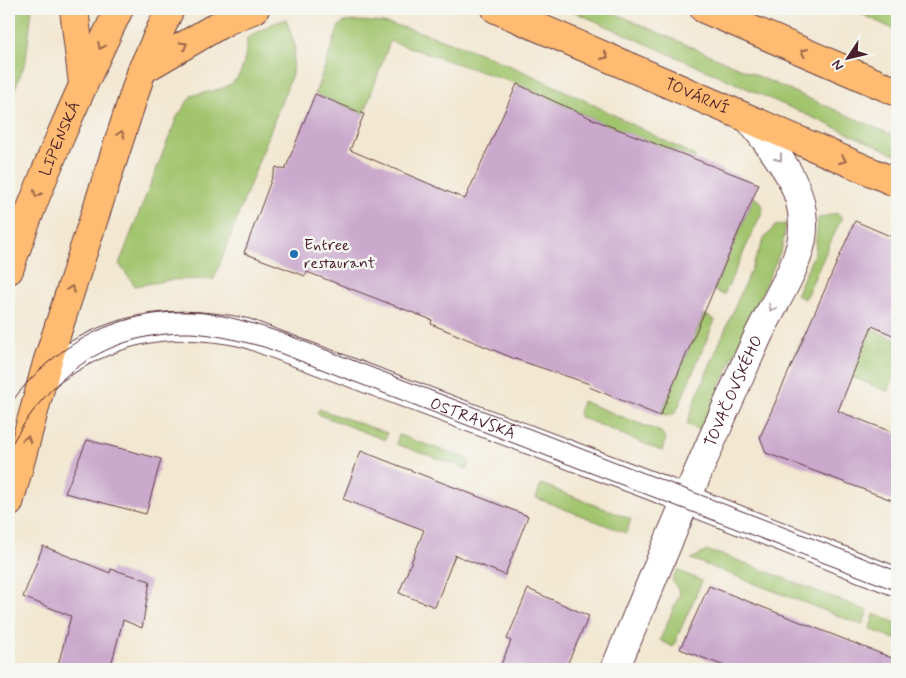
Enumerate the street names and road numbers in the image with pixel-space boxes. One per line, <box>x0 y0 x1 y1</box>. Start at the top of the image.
street label: TOVÁRNÍ <box>661 73 732 119</box>
street label: LIPENSKÁ <box>35 98 85 179</box>
street label: TOVAČOVSKÉHO <box>700 332 767 450</box>
street label: OSTRAVSKÁ <box>427 393 518 444</box>

